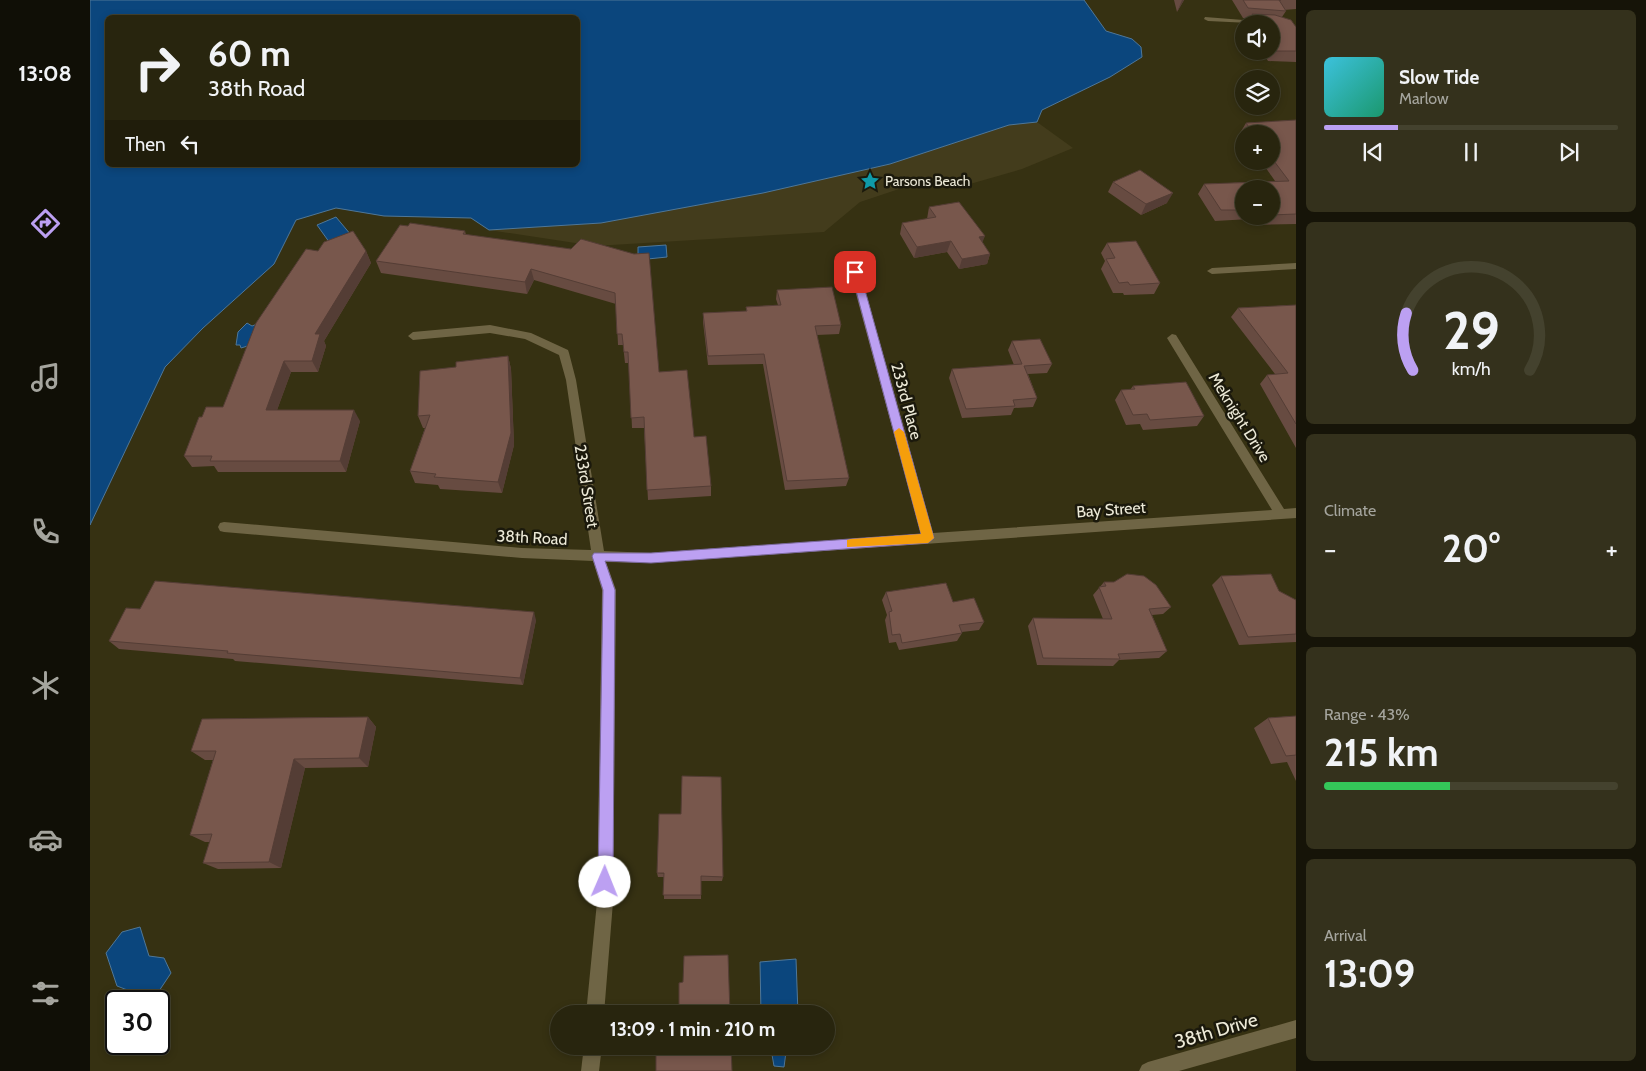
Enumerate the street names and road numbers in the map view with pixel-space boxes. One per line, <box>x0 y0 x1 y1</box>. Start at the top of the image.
street label: 233rd Place <box>887 361 926 442</box>
street label: Meknight Drive <box>1205 369 1275 466</box>
street label: 233rd Street <box>571 443 603 530</box>
street label: Bay Street <box>1076 498 1147 521</box>
street label: 38th Road <box>496 526 568 549</box>
street label: 38th Drive <box>1172 1008 1261 1053</box>

